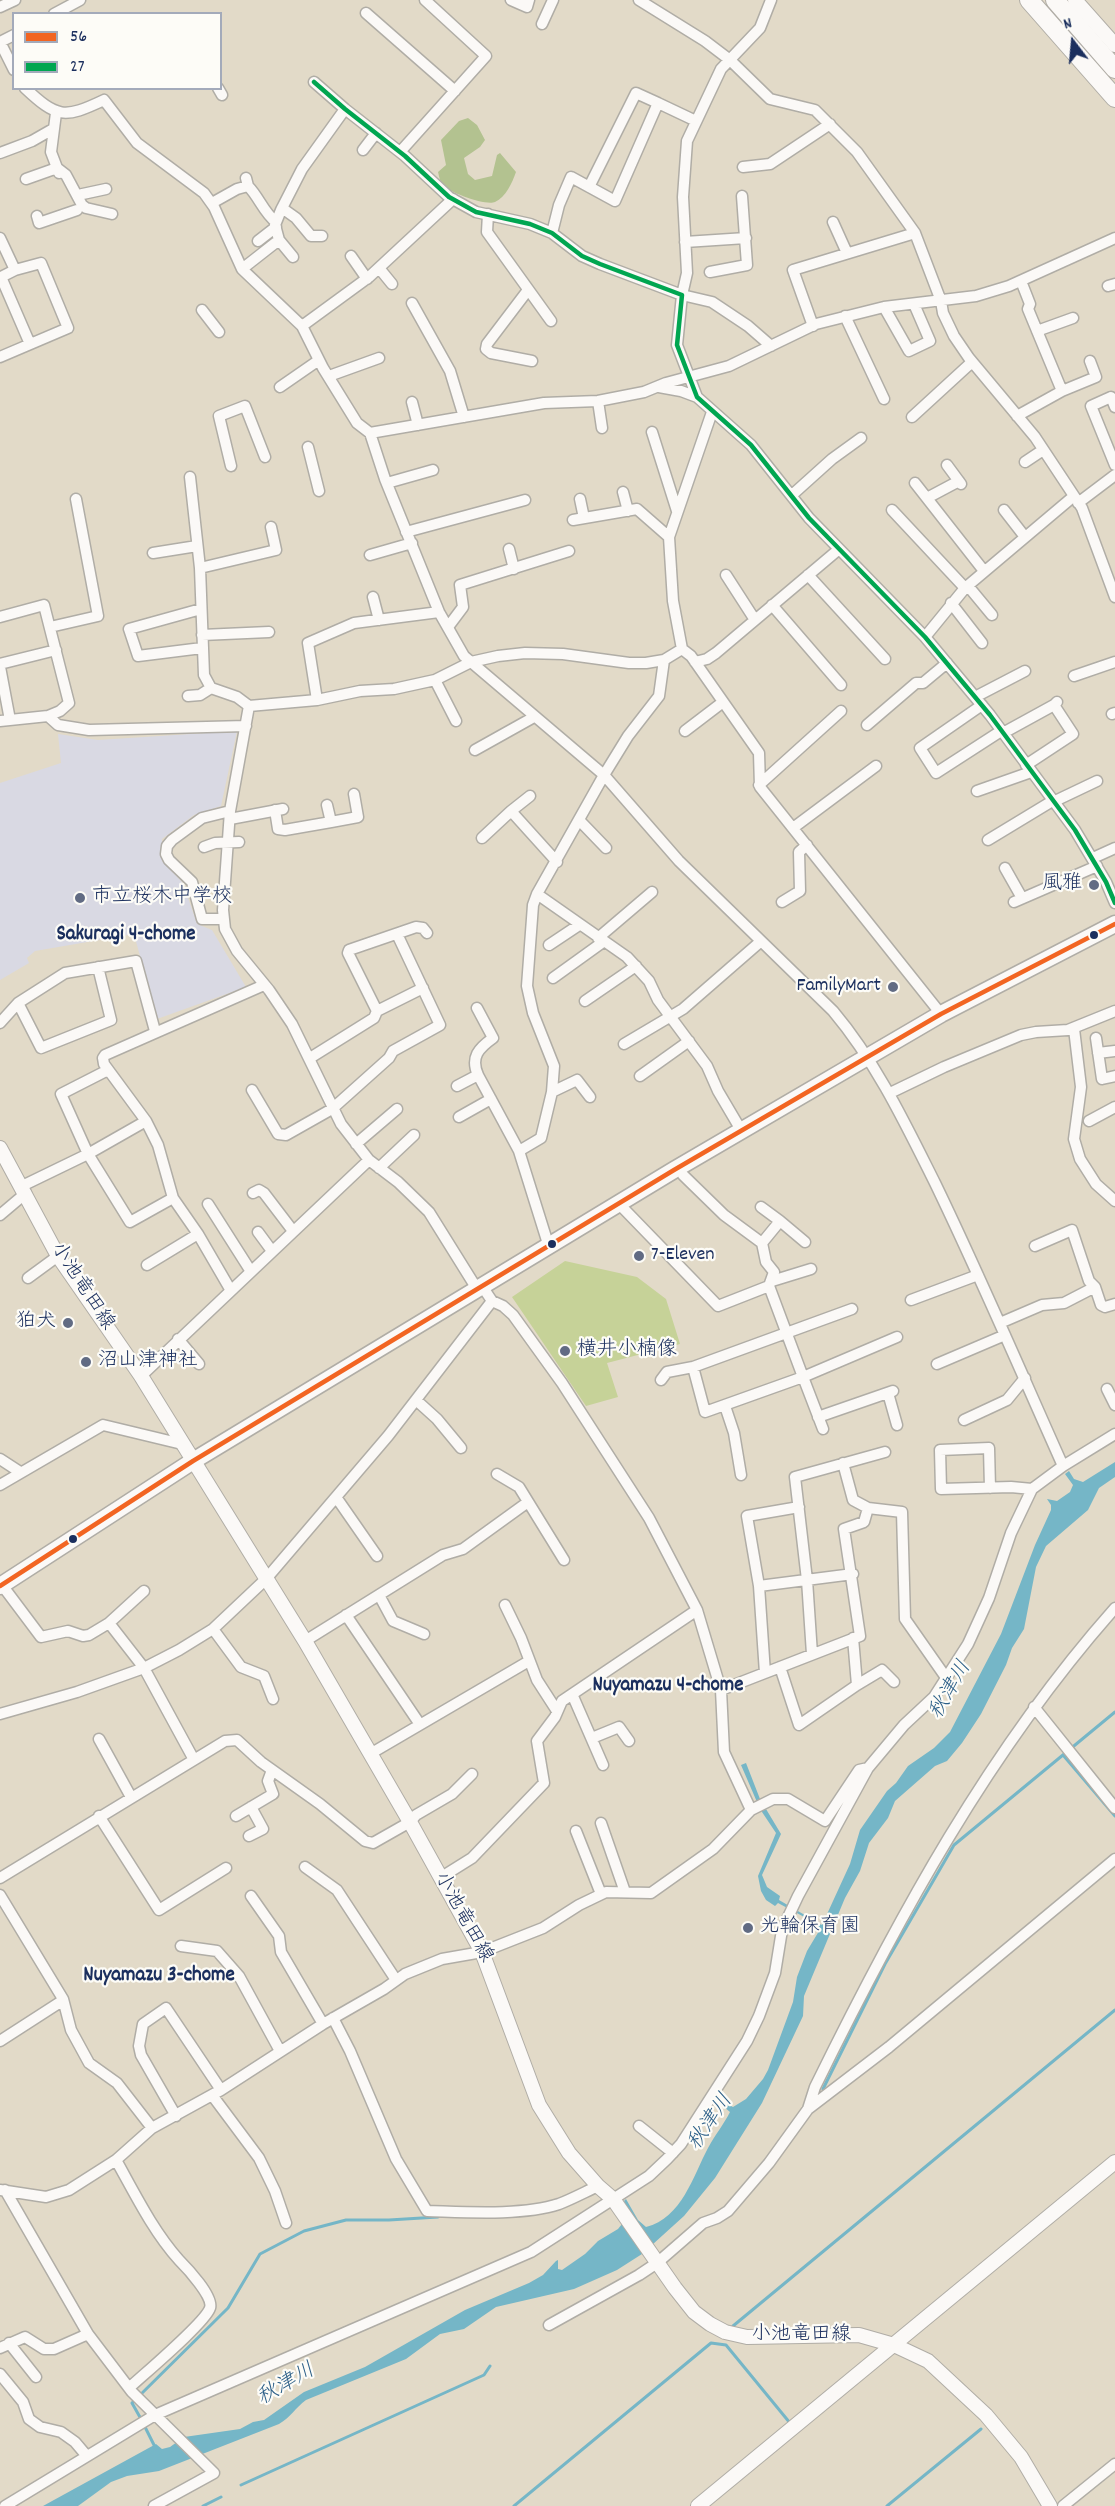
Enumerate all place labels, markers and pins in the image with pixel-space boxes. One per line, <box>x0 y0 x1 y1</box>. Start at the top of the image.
place label: 風雅 <box>1042 873 1082 897</box>
marker: 風雅 <box>1087 878 1101 892</box>
place label: 市立桜木中学校 <box>92 886 232 910</box>
marker: 市立桜木中学校 <box>73 891 87 905</box>
unlabelled marker <box>1088 929 1100 941</box>
place label: FamilyMart <box>797 975 881 999</box>
marker: FamilyMart <box>886 980 900 994</box>
unlabelled marker <box>546 1238 558 1250</box>
place label: 7-Eleven <box>651 1244 715 1268</box>
marker: 7-Eleven <box>632 1249 646 1263</box>
place label: 狛犬 <box>16 1311 56 1335</box>
marker: 狛犬 <box>61 1316 75 1330</box>
place label: 横井小楠像 <box>577 1339 677 1363</box>
marker: 横井小楠像 <box>558 1344 572 1358</box>
place label: 沼山津神社 <box>98 1350 198 1374</box>
marker: 沼山津神社 <box>79 1355 93 1369</box>
unlabelled marker <box>67 1533 79 1545</box>
place label: 光輪保育園 <box>760 1916 860 1940</box>
marker: 光輪保育園 <box>741 1921 755 1935</box>

